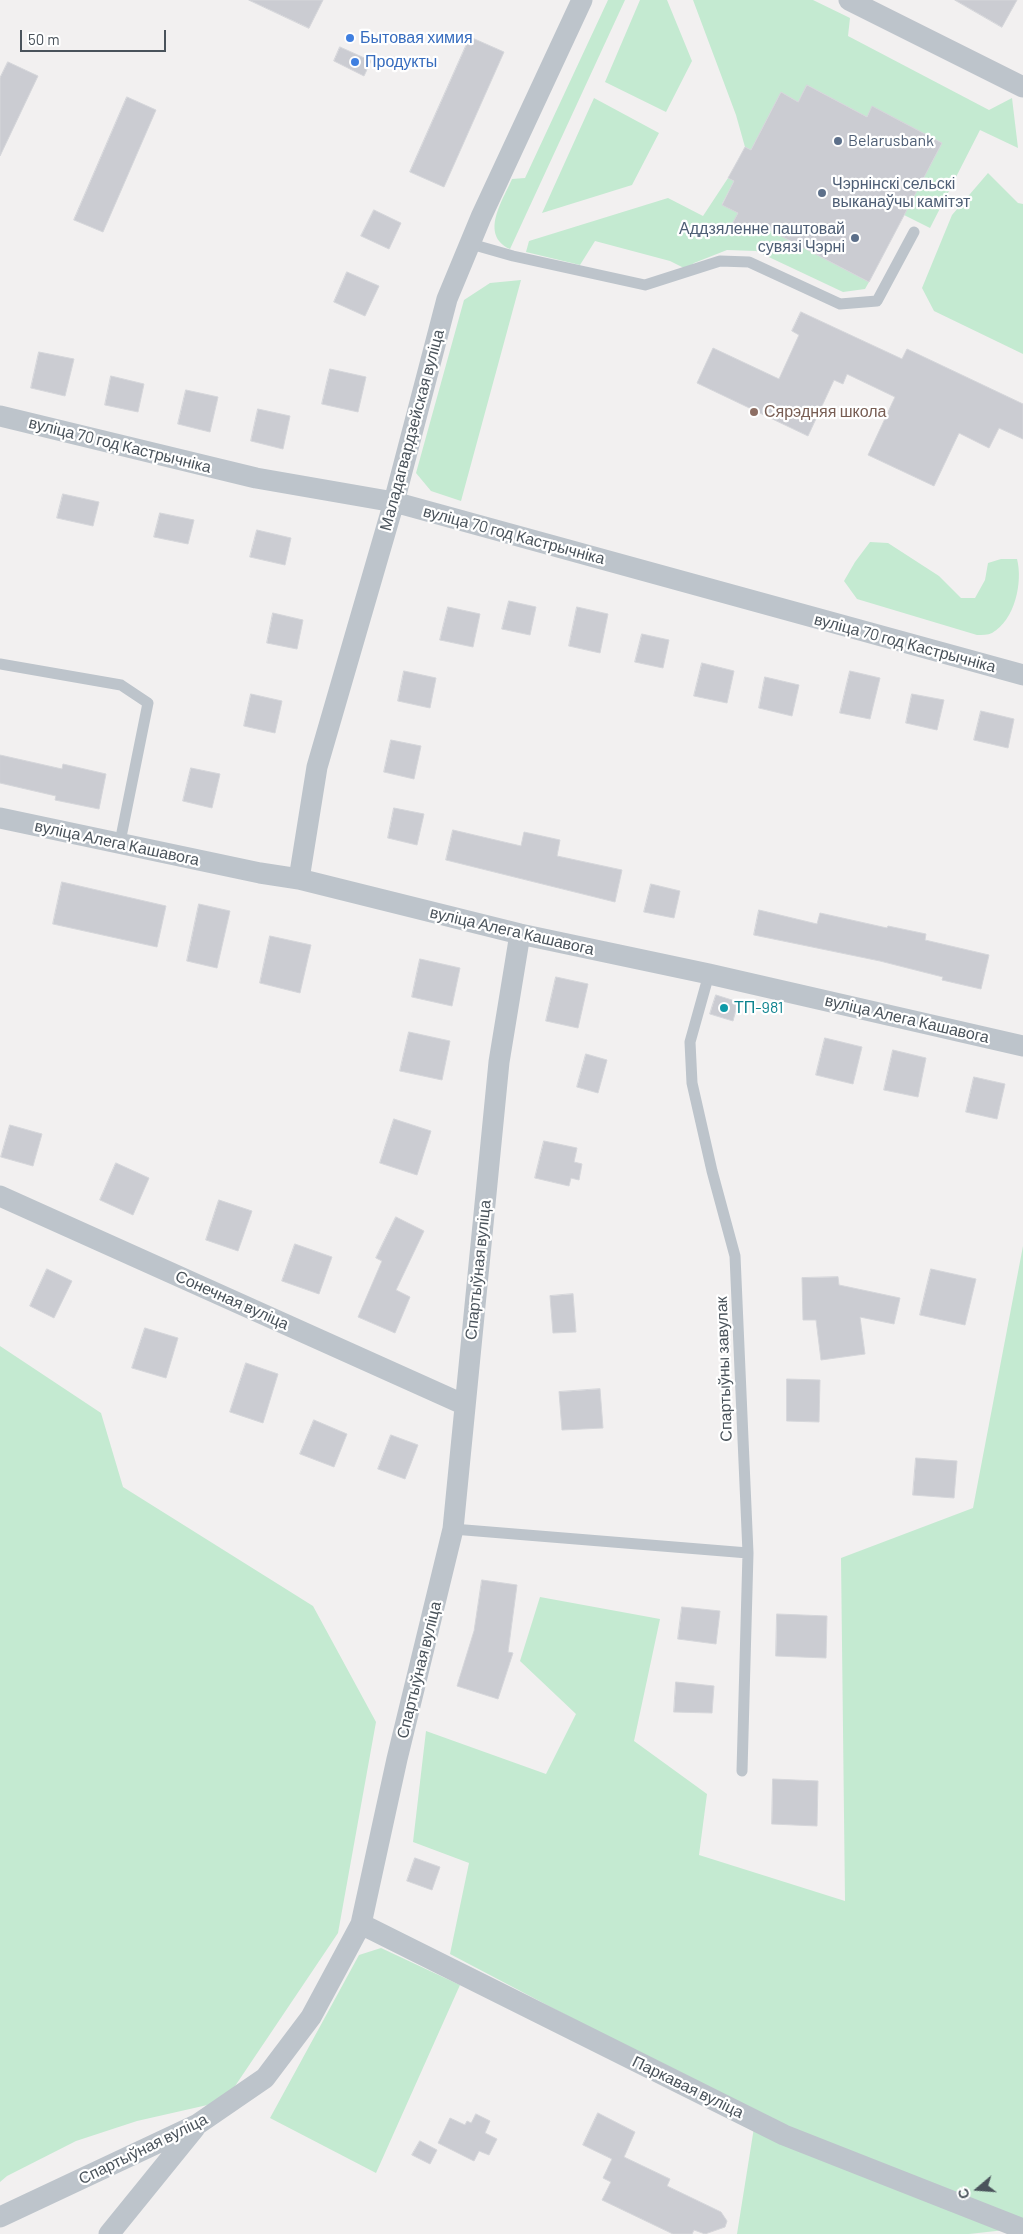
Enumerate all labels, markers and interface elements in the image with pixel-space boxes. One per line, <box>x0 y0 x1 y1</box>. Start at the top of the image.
scale bar <box>22 20 169 52</box>
place label: Бытовая химия <box>360 28 473 48</box>
text: 50 m <box>28 30 60 48</box>
marker: Бытовая химия <box>344 32 356 44</box>
place label: Продукты <box>365 52 437 72</box>
marker: Продукты <box>349 56 361 68</box>
place label: Belarusbank <box>848 131 934 151</box>
marker: Belarusbank <box>832 135 844 147</box>
place label: Чэрнінскі сельскі выканаўчы камітэт <box>832 174 970 212</box>
marker: Чэрнінскі сельскі выканаўчы камітэт <box>816 187 828 199</box>
place label: Аддзяленне паштовай сувязі Чэрні <box>679 219 845 257</box>
marker: Аддзяленне паштовай сувязі Чэрні <box>849 232 861 244</box>
street label: Маладагвардзейская вуліца <box>376 327 448 533</box>
place label: Сярэдняя школа <box>764 402 886 422</box>
marker: Сярэдняя школа <box>748 406 760 418</box>
street label: вуліца 70 год Кастрычніка <box>27 413 213 477</box>
street label: вуліца 70 год Кастрычніка <box>421 501 607 569</box>
street label: вуліца 70 год Кастрычніка <box>812 609 998 677</box>
street label: вуліца Алега Кашавога <box>33 816 201 870</box>
street label: вуліца Алега Кашавога <box>428 903 596 959</box>
street label: вуліца Алега Кашавога <box>823 991 991 1047</box>
place label: ТП-981 <box>734 998 783 1018</box>
marker: ТП-981 <box>718 1002 730 1014</box>
street label: Спартыўная вуліца <box>461 1199 495 1341</box>
street label: Сонечная вуліца <box>172 1266 292 1334</box>
street label: Спартыўны завулак <box>712 1296 736 1442</box>
street label: Спартыўная вуліца <box>393 1599 445 1741</box>
street label: Паркавая вуліца <box>629 2052 747 2122</box>
street label: Спартыўная вуліца <box>75 2110 211 2188</box>
north arrow <box>953 2164 1003 2214</box>
text: С <box>954 2186 973 2201</box>

